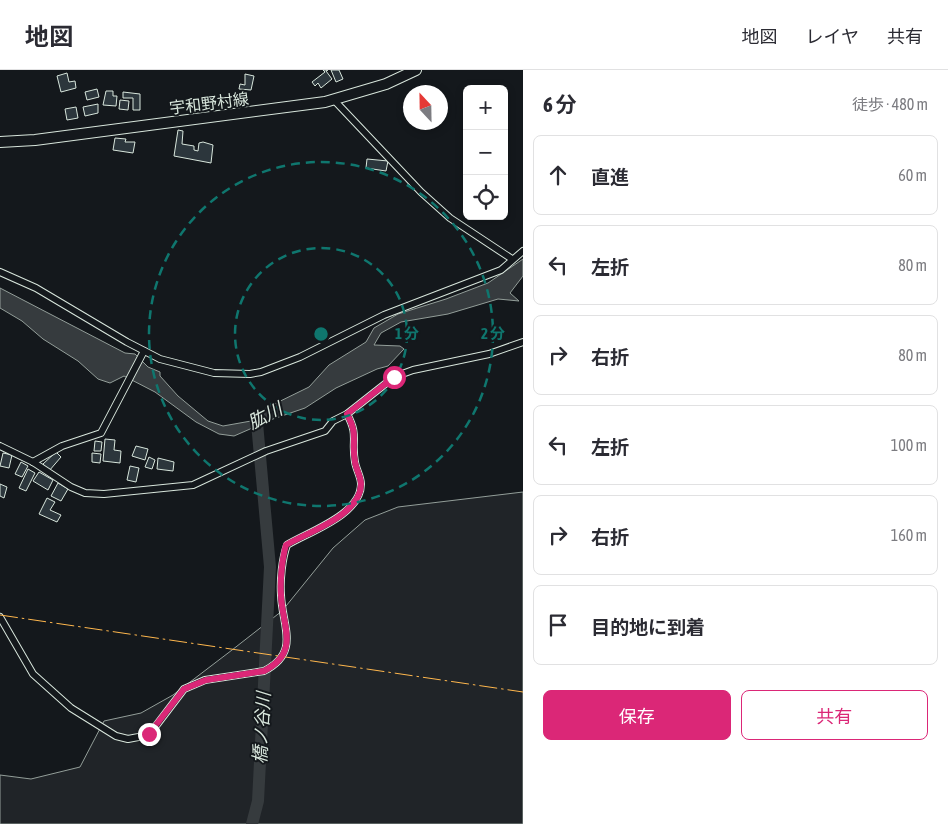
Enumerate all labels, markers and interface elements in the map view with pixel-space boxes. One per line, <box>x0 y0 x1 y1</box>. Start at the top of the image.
text: 地図 <box>25 23 73 50</box>
text: 地図 <box>742 26 778 47</box>
text: レイヤ <box>806 26 859 47</box>
text: 共有 <box>887 26 923 47</box>
north arrow <box>403 85 448 130</box>
map controls <box>463 85 508 220</box>
button: + <box>463 85 508 130</box>
street label: 宇和野村線 <box>168 89 250 117</box>
text: 6 分 <box>543 92 577 116</box>
text: 徒歩 · 480 m <box>852 95 928 113</box>
button: − <box>463 130 508 175</box>
icon: ahead <box>544 161 572 189</box>
text: 直進 <box>591 166 629 188</box>
text: 60 m <box>898 166 927 184</box>
button: locate <box>463 175 508 220</box>
icon: left <box>544 251 572 279</box>
text: 左折 <box>591 256 629 278</box>
text: 80 m <box>898 256 927 274</box>
centre of rings <box>312 325 330 343</box>
text: 1 分 <box>395 325 419 342</box>
text: 2 分 <box>481 325 505 342</box>
icon: right <box>544 341 572 369</box>
text: 右折 <box>591 346 629 368</box>
text: 80 m <box>898 346 927 364</box>
route start <box>383 366 406 389</box>
water label: 肱川 <box>244 397 287 433</box>
icon: left <box>544 431 572 459</box>
text: 左折 <box>591 436 629 458</box>
text: 100 m <box>891 436 927 454</box>
icon: right <box>544 521 572 549</box>
text: 右折 <box>591 526 629 548</box>
text: 160 m <box>891 526 927 544</box>
icon: arrive <box>544 611 572 639</box>
text: 目的地に到着 <box>591 616 705 638</box>
water label: 橋ノ谷川 <box>249 689 274 764</box>
button: 保存 <box>543 690 731 740</box>
button: 共有 <box>741 690 928 740</box>
route end <box>138 723 161 746</box>

